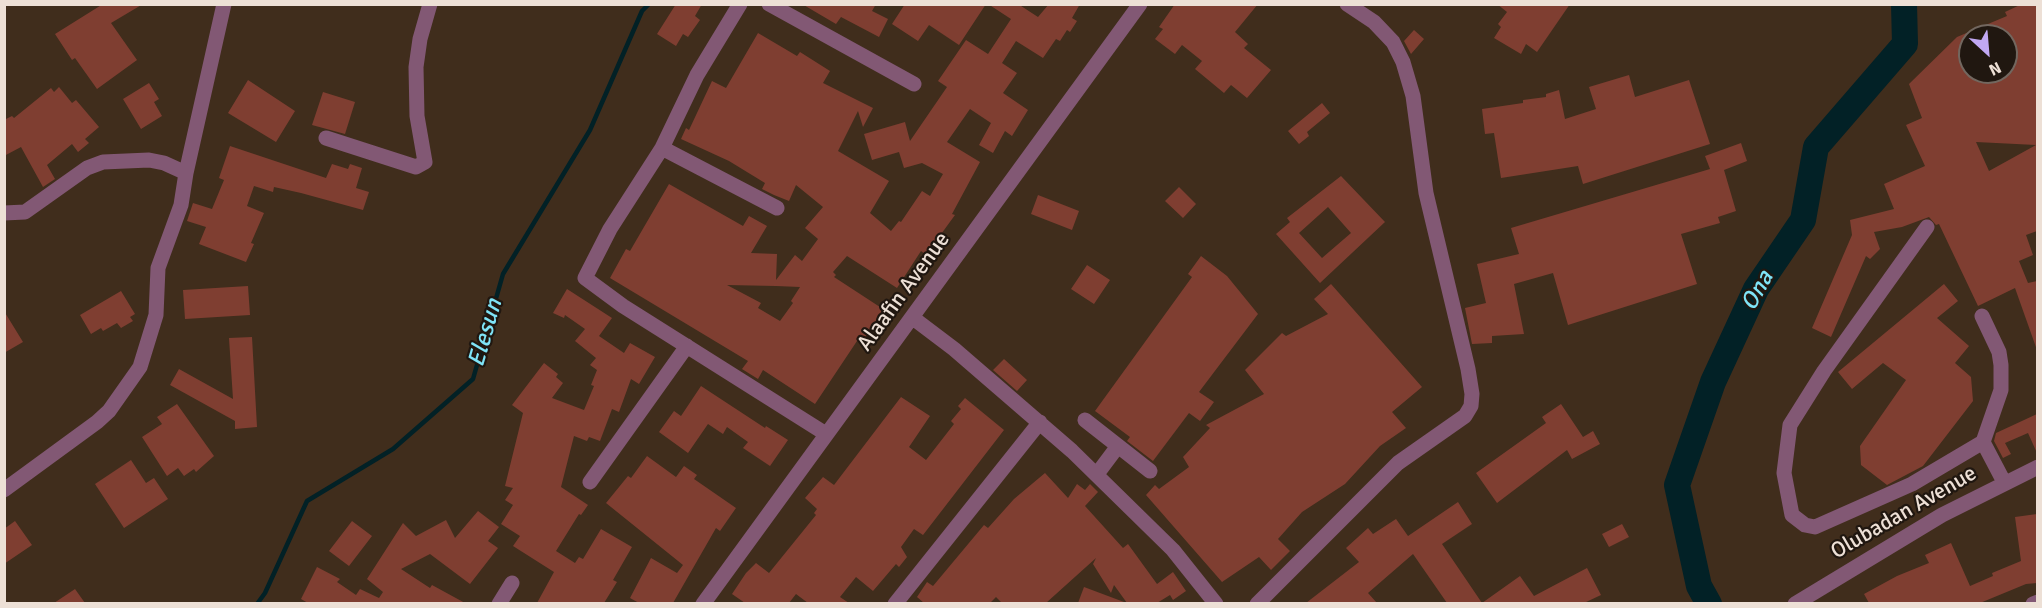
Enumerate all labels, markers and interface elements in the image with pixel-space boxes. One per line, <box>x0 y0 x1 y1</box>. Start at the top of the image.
north arrow <box>1958 24 2018 84</box>
text: N <box>1986 57 2004 80</box>
street label: Alaafin Avenue <box>852 227 956 357</box>
water label: Ona <box>1735 266 1781 316</box>
water label: Elesun <box>463 296 509 370</box>
street label: Olubadan Avenue <box>1826 461 1982 565</box>

